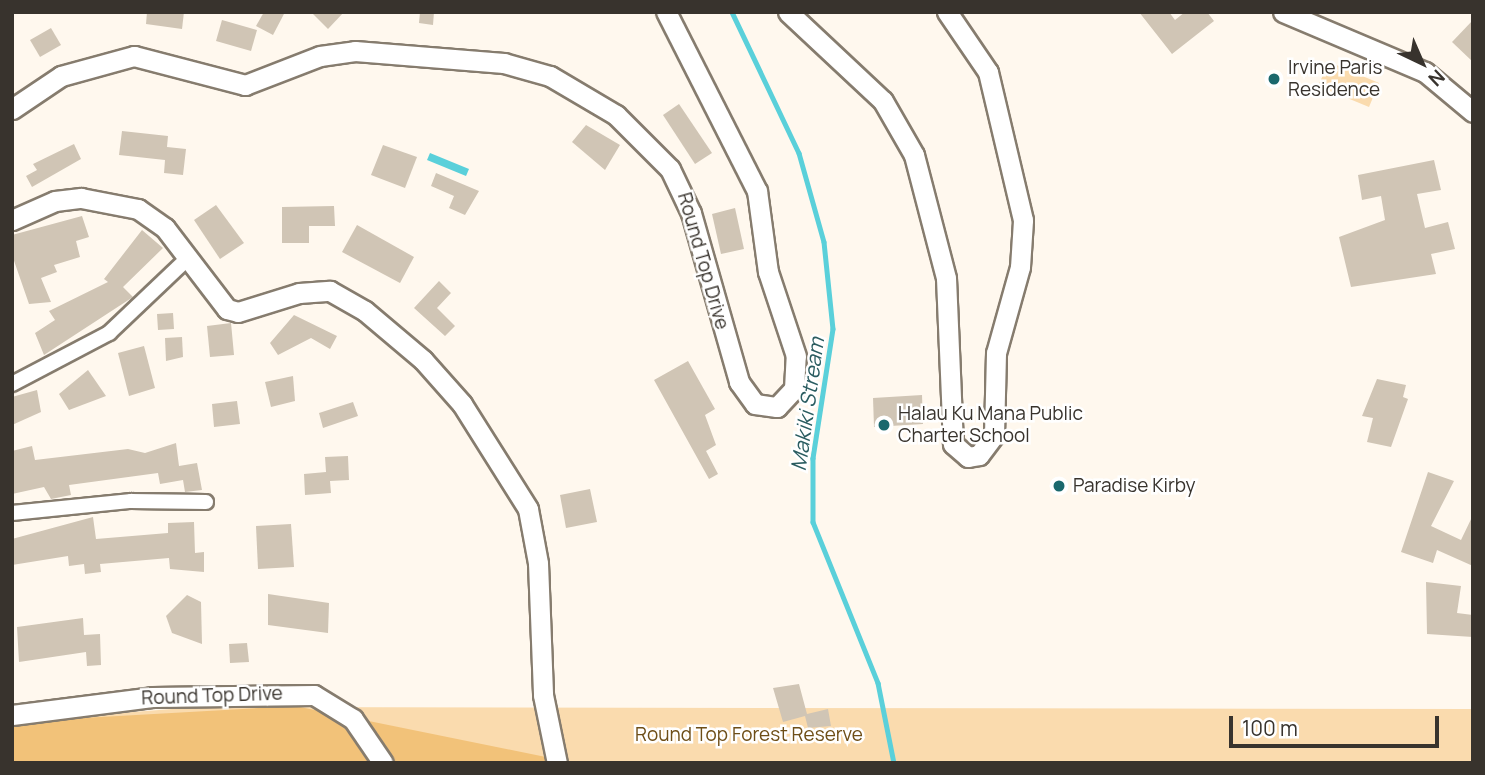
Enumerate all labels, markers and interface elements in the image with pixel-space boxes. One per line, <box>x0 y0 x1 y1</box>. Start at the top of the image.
north arrow <box>1387 28 1457 98</box>
place label: Irvine Paris Residence <box>1288 57 1382 101</box>
text: N <box>1423 64 1451 92</box>
marker: Irvine Paris Residence <box>1266 71 1282 87</box>
street label: Round Top Drive <box>673 190 733 332</box>
water label: Makiki Stream <box>785 336 829 472</box>
place label: Halau Ku Mana Public Charter School <box>898 403 1083 447</box>
marker: Halau Ku Mana Public Charter School <box>876 417 892 433</box>
place label: Paradise Kirby <box>1073 475 1196 497</box>
marker: Paradise Kirby <box>1051 478 1067 494</box>
street label: Round Top Drive <box>141 682 283 710</box>
scale bar <box>1233 702 1443 746</box>
text: 100 m <box>1242 714 1298 742</box>
park label: Round Top Forest Reserve <box>635 724 863 746</box>

